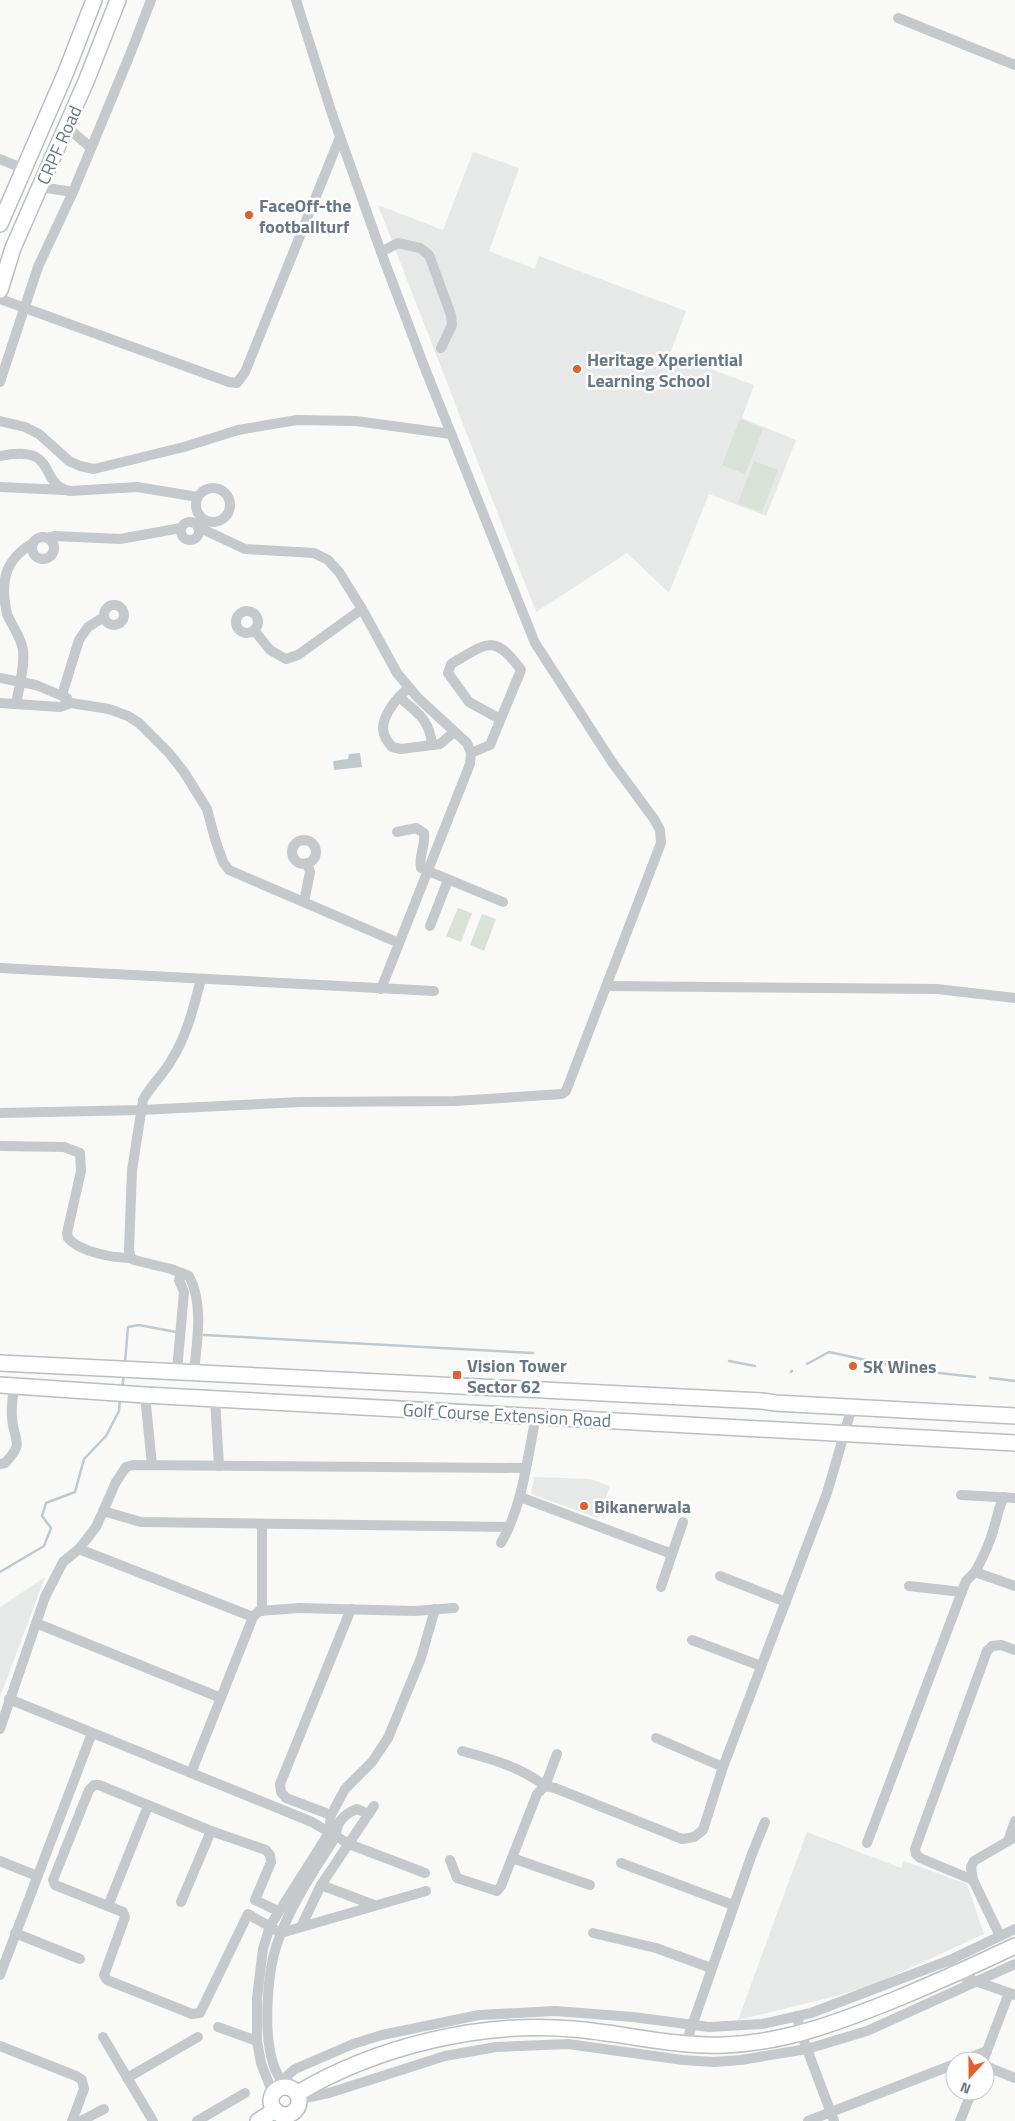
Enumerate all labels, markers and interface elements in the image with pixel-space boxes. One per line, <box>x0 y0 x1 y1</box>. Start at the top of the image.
street label: CRPF Road <box>30 101 88 189</box>
place label: FaceOff-the footballturf <box>259 192 351 240</box>
marker: FaceOff-the footballturf <box>243 209 255 221</box>
place label: Heritage Xperiential Learning School <box>587 346 743 394</box>
marker: Heritage Xperiential Learning School <box>571 363 583 375</box>
place label: Vision Tower Sector 62 <box>467 1352 567 1400</box>
place label: SK Wines <box>863 1353 936 1380</box>
marker: SK Wines <box>847 1360 859 1372</box>
marker: Vision Tower Sector 62 <box>451 1369 463 1381</box>
street label: Golf Course Extension Road <box>402 1396 612 1434</box>
place label: Bikanerwala <box>594 1493 691 1520</box>
marker: Bikanerwala <box>578 1500 590 1512</box>
north arrow <box>945 2051 995 2101</box>
text: N <box>957 2077 973 2100</box>

